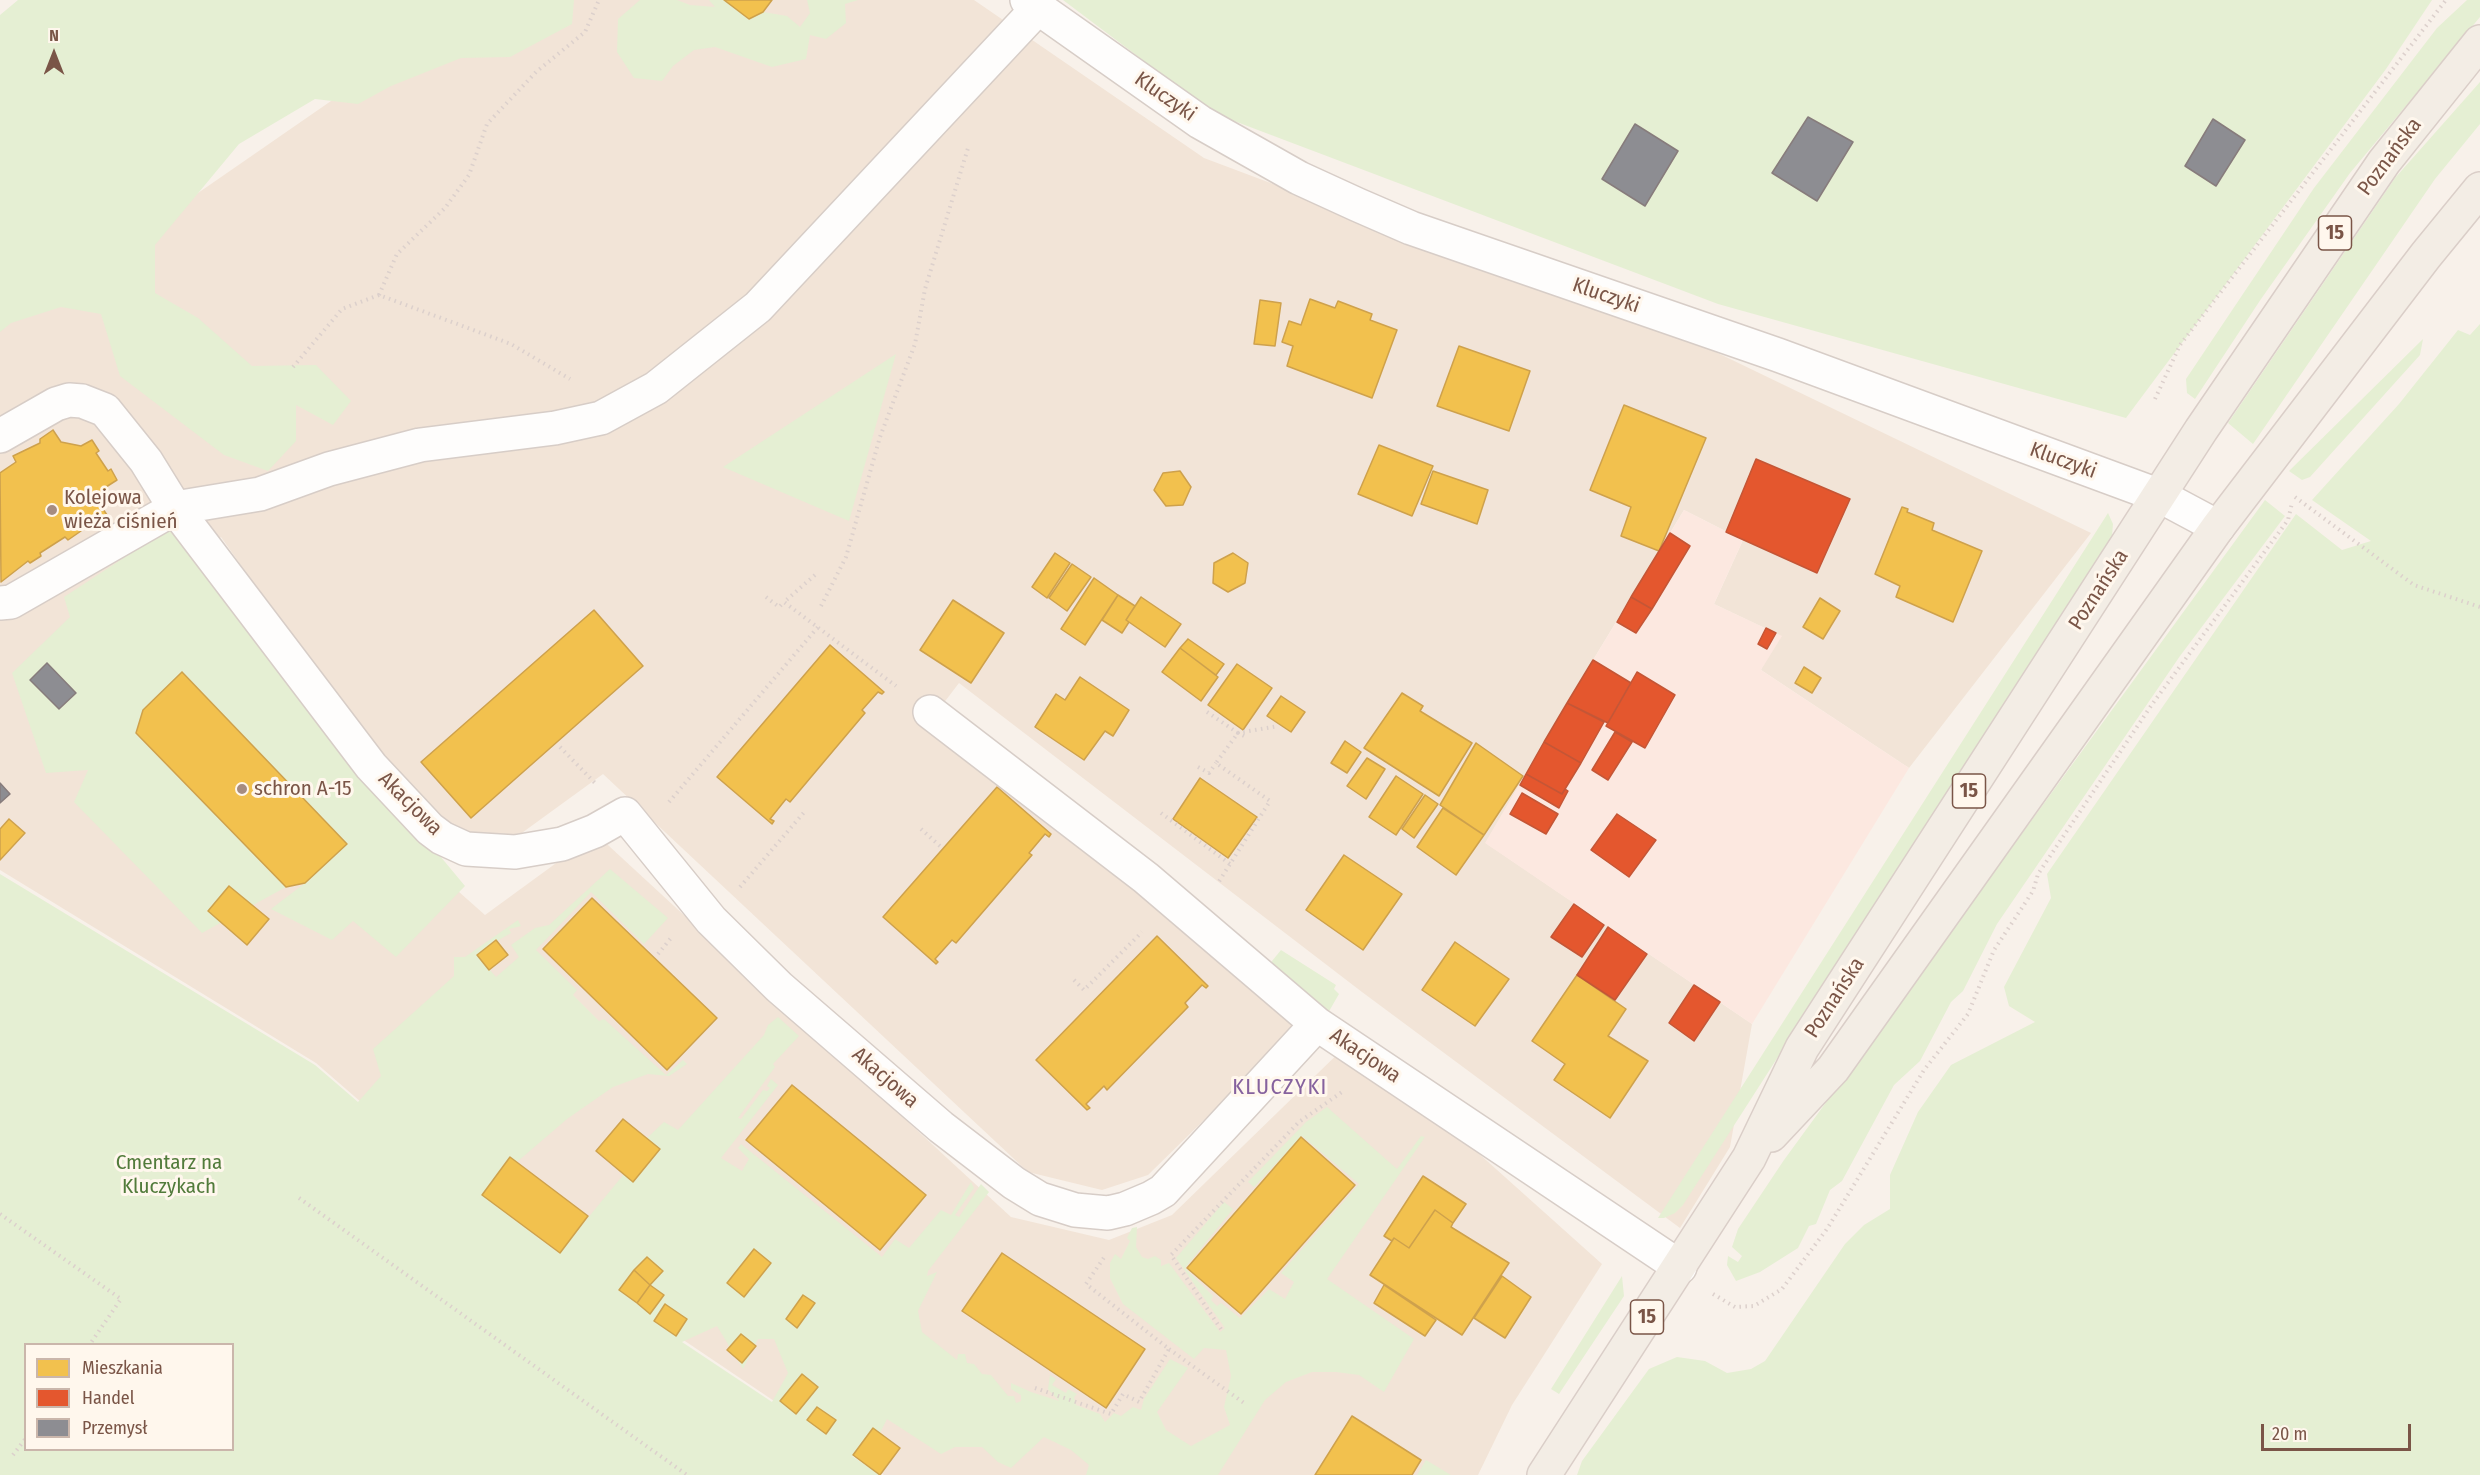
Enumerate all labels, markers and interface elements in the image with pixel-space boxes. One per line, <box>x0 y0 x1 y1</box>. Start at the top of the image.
north arrow <box>24 24 84 84</box>
text: N <box>49 26 59 45</box>
street label: Kluczyki <box>1129 67 1201 127</box>
street label: Poznańska <box>2353 113 2427 201</box>
road number: 15 <box>2318 216 2352 250</box>
street label: Kluczyki <box>1569 273 1643 319</box>
street label: Kluczyki <box>2026 437 2100 485</box>
place label: Kolejowa wieża ciśnień <box>64 485 178 535</box>
marker: Kolejowa wieża ciśnień <box>45 503 59 517</box>
street label: Poznańska <box>2064 545 2134 635</box>
street label: Akacjowa <box>373 767 447 841</box>
road number: 15 <box>1952 774 1986 808</box>
place label: schron A-15 <box>254 776 352 802</box>
marker: schron A-15 <box>235 782 249 796</box>
street label: Poznańska <box>1800 953 1870 1043</box>
street label: Akacjowa <box>1325 1023 1405 1089</box>
street label: Akacjowa <box>847 1042 923 1114</box>
district label: KLUCZYKI <box>1232 1075 1328 1101</box>
park label: Cmentarz na Kluczykach <box>116 1150 222 1200</box>
road number: 15 <box>1630 1300 1664 1334</box>
legend <box>24 1343 234 1451</box>
text: Mieszkania <box>82 1357 163 1379</box>
text: Handel <box>82 1387 135 1409</box>
scale bar <box>2264 1412 2414 1450</box>
text: Przemysł <box>82 1417 147 1439</box>
text: 20 m <box>2272 1423 2307 1445</box>

